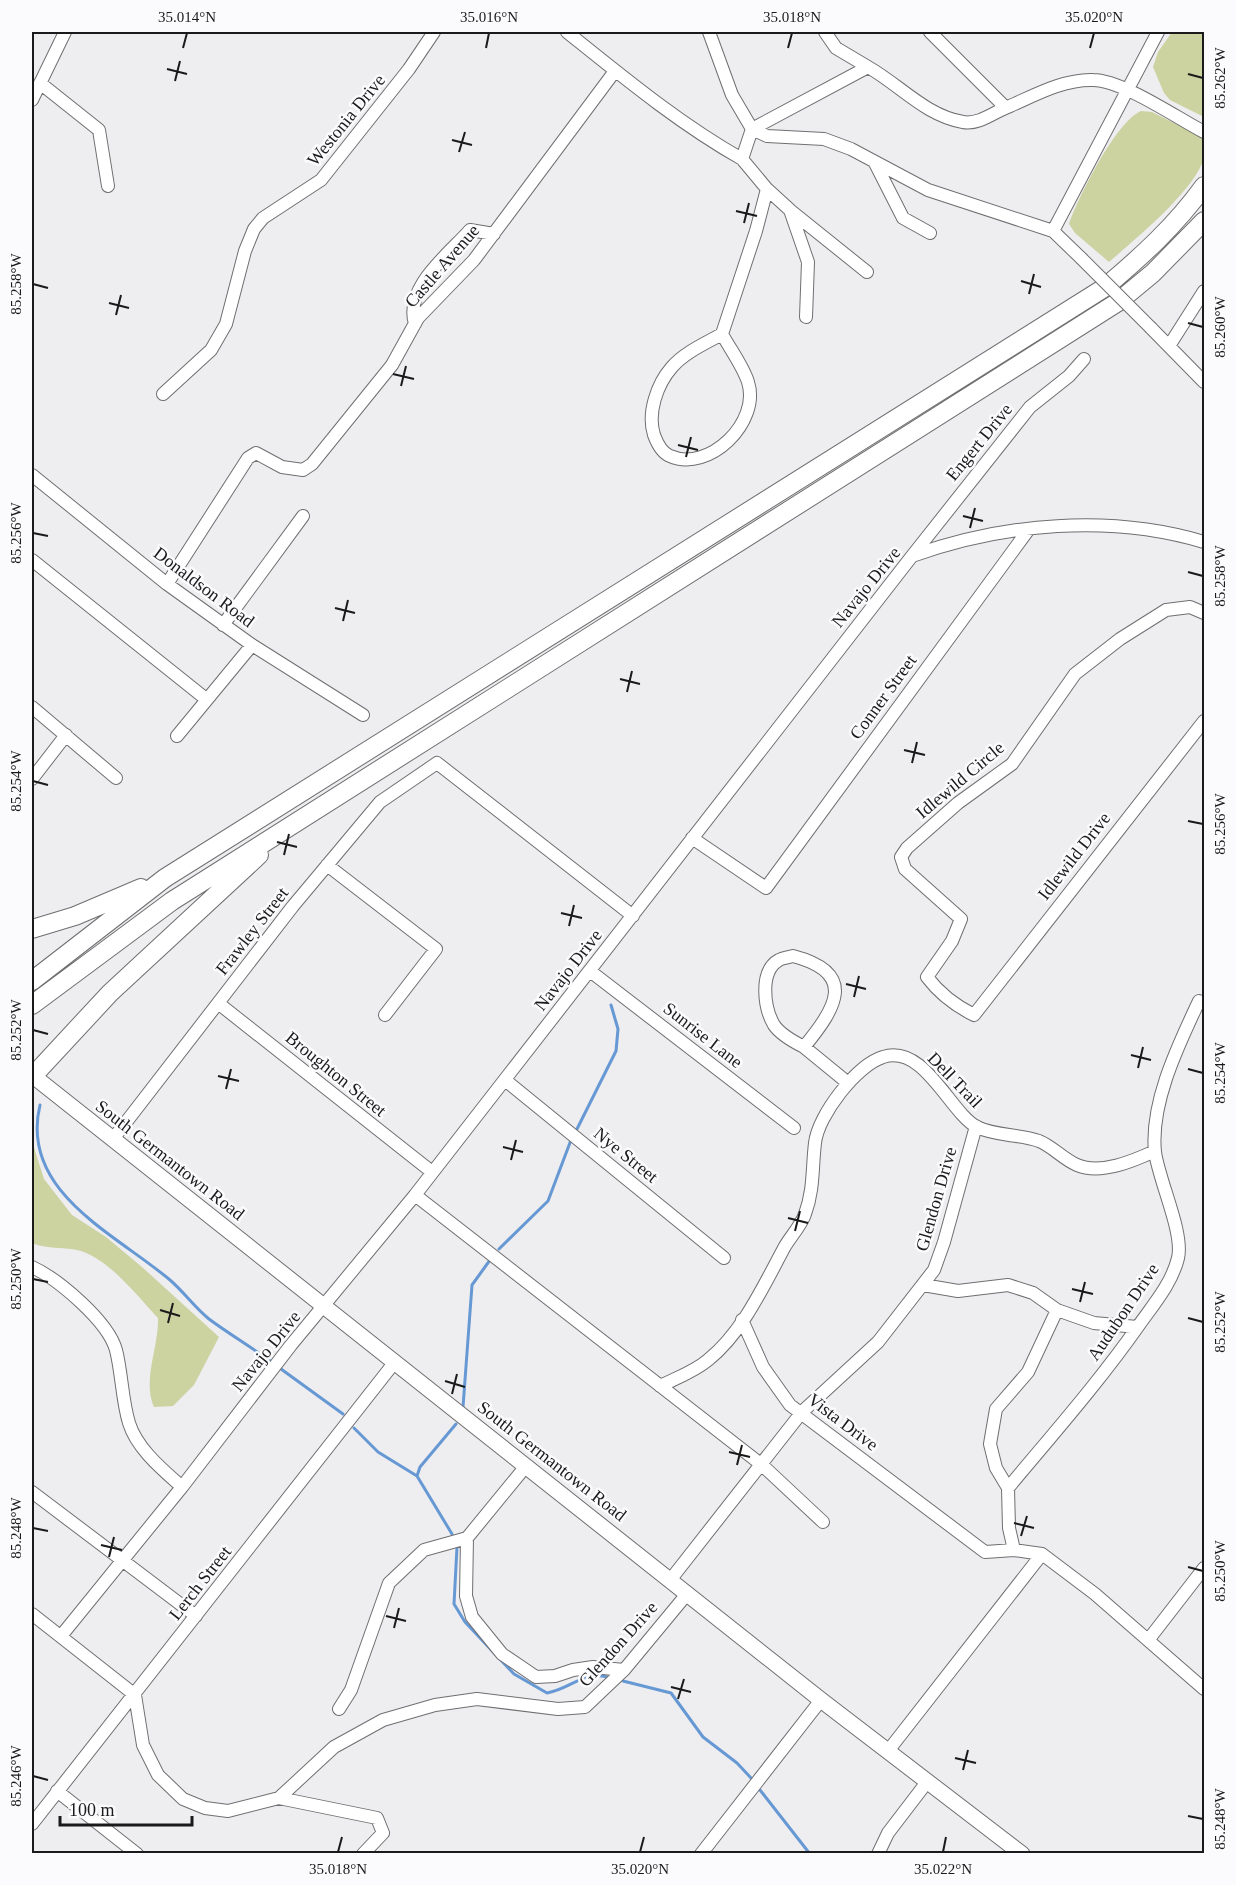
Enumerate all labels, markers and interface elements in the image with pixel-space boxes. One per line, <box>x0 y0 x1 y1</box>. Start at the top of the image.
text: 35.014°N <box>158 9 216 25</box>
text: 35.016°N <box>460 9 518 25</box>
text: 35.018°N <box>763 9 821 25</box>
text: 35.020°N <box>1065 9 1123 25</box>
text: 85.262°W <box>1212 46 1228 109</box>
street label: Westonia Drive <box>303 70 389 170</box>
street label: Castle Avenue <box>401 221 483 311</box>
text: 85.258°W <box>8 252 24 315</box>
text: 85.260°W <box>1212 295 1228 358</box>
street label: Engert Drive <box>942 399 1016 485</box>
text: 85.256°W <box>8 501 24 564</box>
street label: Donaldson Road <box>150 543 258 631</box>
street label: Navajo Drive <box>828 543 904 631</box>
text: 85.258°W <box>1212 544 1228 607</box>
street label: Conner Street <box>846 651 920 743</box>
street label: Idlewild Circle <box>912 737 1008 823</box>
text: 85.254°W <box>8 749 24 812</box>
text: 85.256°W <box>1212 792 1228 855</box>
street label: Idlewild Drive <box>1034 808 1114 904</box>
street label: Frawley Street <box>212 883 292 979</box>
street label: Navajo Drive <box>530 925 606 1015</box>
text: 85.252°W <box>8 998 24 1061</box>
street label: Sunrise Lane <box>660 998 746 1072</box>
street label: Broughton Street <box>282 1027 390 1121</box>
text: 85.254°W <box>1212 1041 1228 1104</box>
street label: Dell Trail <box>924 1048 986 1112</box>
street label: South Germantown Road <box>92 1096 248 1224</box>
street label: Nye Street <box>590 1123 662 1187</box>
street label: Glendon Drive <box>912 1145 960 1253</box>
text: 85.250°W <box>8 1247 24 1310</box>
street label: Audubon Drive <box>1083 1260 1163 1364</box>
text: 85.252°W <box>1212 1290 1228 1353</box>
street label: Navajo Drive <box>228 1307 304 1395</box>
street label: Vista Drive <box>804 1389 882 1455</box>
street label: South Germantown Road <box>474 1397 630 1525</box>
text: 85.248°W <box>8 1496 24 1559</box>
text: 85.250°W <box>1212 1539 1228 1602</box>
street label: Lerch Street <box>165 1542 235 1624</box>
street label: Glendon Drive <box>575 1597 661 1691</box>
text: 85.246°W <box>8 1744 24 1807</box>
text: 85.248°W <box>1212 1787 1228 1850</box>
scale bar <box>60 1789 192 1827</box>
text: 100 m <box>69 1800 115 1820</box>
text: 35.018°N <box>309 1861 367 1877</box>
text: 35.020°N <box>611 1861 669 1877</box>
text: 35.022°N <box>914 1861 972 1877</box>

